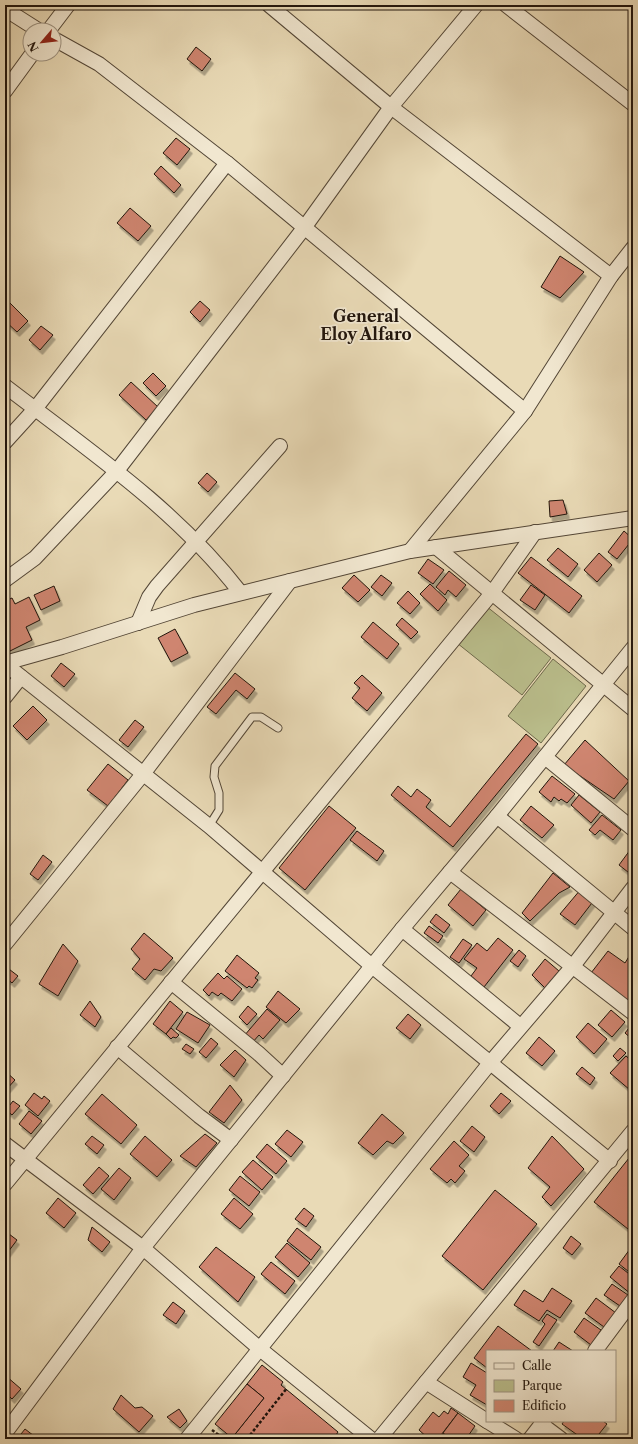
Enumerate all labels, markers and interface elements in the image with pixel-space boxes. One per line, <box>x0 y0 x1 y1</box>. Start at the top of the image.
north arrow <box>22 22 62 62</box>
text: N <box>25 39 42 54</box>
district label: General Eloy Alfaro <box>320 306 412 344</box>
legend <box>486 1350 616 1422</box>
text: Calle <box>522 1358 552 1373</box>
text: Parque <box>522 1378 563 1393</box>
text: Edificio <box>522 1398 566 1413</box>

